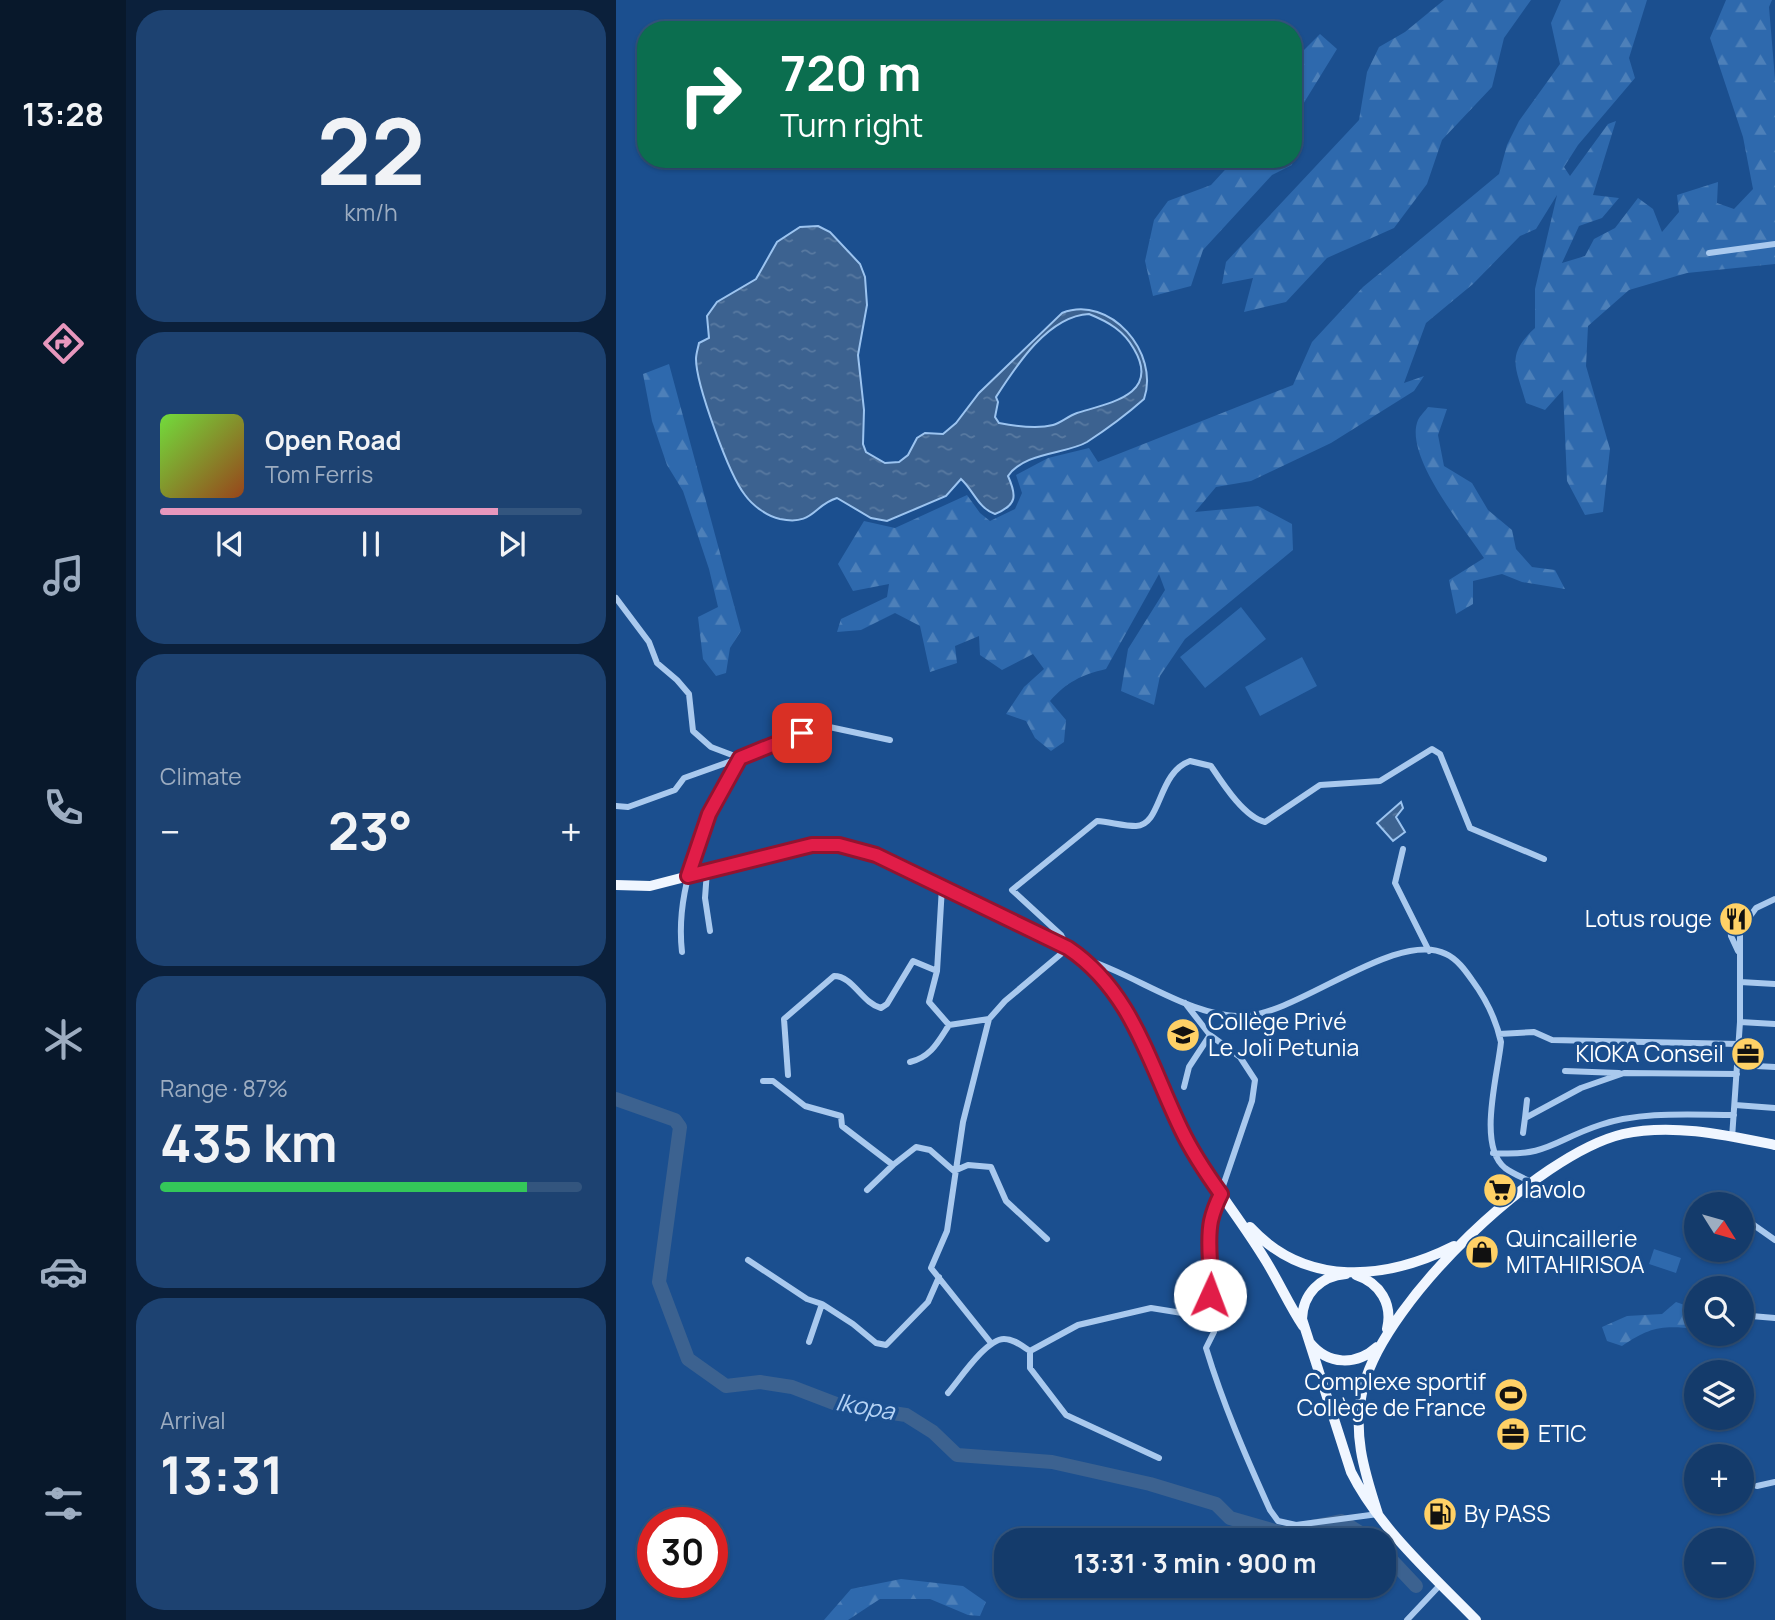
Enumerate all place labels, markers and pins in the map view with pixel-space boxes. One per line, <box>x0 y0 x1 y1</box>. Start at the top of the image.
pin <box>772 703 832 763</box>
restaurant icon: Lotus rouge <box>1717 900 1755 938</box>
place label: Lotus rouge <box>1585 902 1712 934</box>
place label: Collège Privé Le Joli Petunia <box>1208 1005 1359 1063</box>
school or university icon: Collège Privé Le Joli Petunia <box>1164 1016 1202 1054</box>
office icon: KIOKA Conseil <box>1729 1035 1767 1073</box>
place label: KIOKA Conseil <box>1576 1037 1724 1069</box>
supermarket icon: Iavolo <box>1481 1171 1519 1209</box>
place label: Iavolo <box>1524 1173 1586 1205</box>
place label: Quincaillerie MITAHIRISOA <box>1506 1222 1645 1280</box>
shop icon: Quincaillerie MITAHIRISOA <box>1463 1233 1501 1271</box>
place label: Complexe sportif Collège de France <box>1297 1365 1486 1423</box>
sports icon: Complexe sportif Collège de France <box>1492 1376 1530 1414</box>
office icon: ETIC <box>1494 1415 1532 1453</box>
place label: ETIC <box>1538 1417 1587 1449</box>
fuel station icon: By PASS <box>1421 1495 1459 1533</box>
place label: By PASS <box>1464 1497 1550 1529</box>

